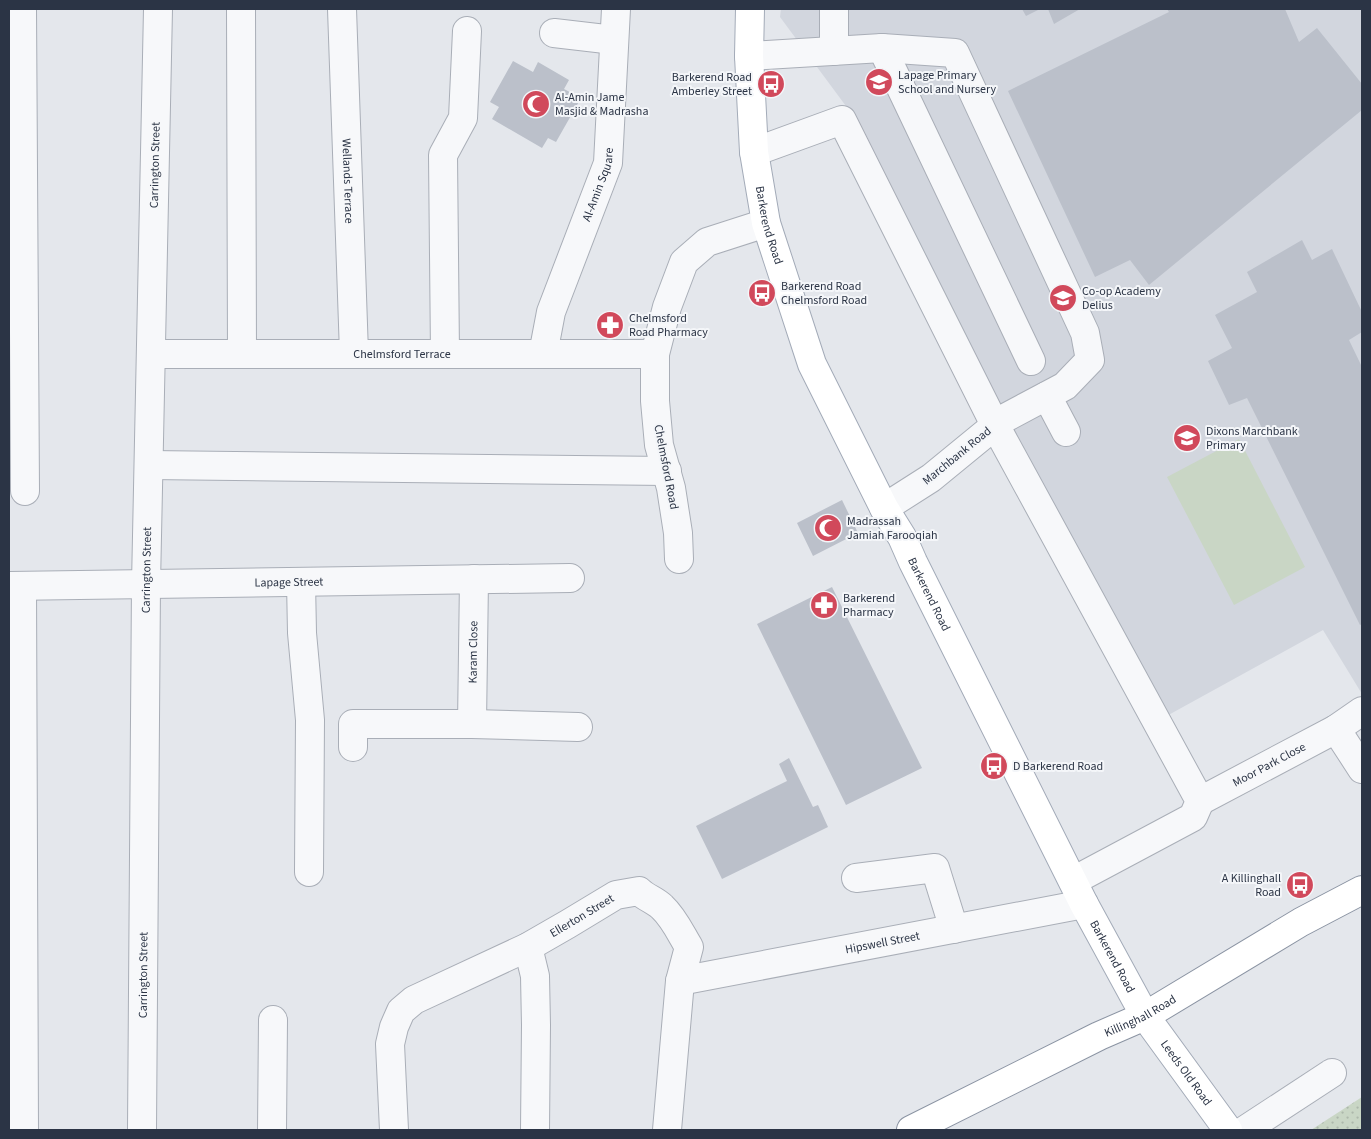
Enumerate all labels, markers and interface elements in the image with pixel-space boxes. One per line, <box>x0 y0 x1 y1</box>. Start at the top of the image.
school or university icon: Lapage Primary School and Nursery <box>864 67 894 97</box>
place label: Lapage Primary School and Nursery <box>898 67 996 98</box>
place label: Barkerend Road Amberley Street <box>672 69 752 100</box>
bus stop icon: Barkerend Road Amberley Street <box>756 69 786 99</box>
mosque icon: Al-Amin Jame Masjid & Madrasha <box>521 89 551 119</box>
place label: Al-Amin Jame Masjid & Madrasha <box>555 89 648 120</box>
street label: Carrington Street <box>145 122 164 208</box>
street label: Wellands Terrace <box>338 138 358 224</box>
street label: Al-Amin Square <box>578 147 617 224</box>
street label: Barkerend Road <box>751 185 787 267</box>
bus stop icon: Barkerend Road Chelmsford Road <box>747 278 777 308</box>
place label: Barkerend Road Chelmsford Road <box>781 278 867 309</box>
school or university icon: Co-op Academy Delius <box>1048 283 1078 313</box>
place label: Co-op Academy Delius <box>1082 283 1161 314</box>
pharmacy icon: Chelmsford Road Pharmacy <box>595 310 625 340</box>
place label: Chelmsford Road Pharmacy <box>629 310 708 341</box>
street label: Chelmsford Terrace <box>353 346 451 363</box>
street label: Chelmsford Road <box>649 423 683 511</box>
street label: Marchbank Road <box>919 423 995 489</box>
school or university icon: Dixons Marchbank Primary <box>1172 423 1202 453</box>
place label: Dixons Marchbank Primary <box>1206 423 1298 454</box>
mosque icon: Madrassah Jamiah Farooqiah <box>813 513 843 543</box>
place label: Madrassah Jamiah Farooqiah <box>847 513 938 544</box>
street label: Carrington Street <box>137 527 156 613</box>
street label: Barkerend Road <box>904 555 955 634</box>
street label: Lapage Street <box>254 573 323 591</box>
pharmacy icon: Barkerend Pharmacy <box>809 590 839 620</box>
place label: Barkerend Pharmacy <box>843 590 895 621</box>
street label: Karam Close <box>464 620 482 683</box>
street label: Moor Park Close <box>1229 738 1309 791</box>
bus stop icon: D Barkerend Road <box>979 751 1009 781</box>
place label: D Barkerend Road <box>1013 758 1103 775</box>
place label: A Killinghall Road <box>1222 870 1281 901</box>
bus stop icon: A Killinghall Road <box>1285 870 1315 900</box>
street label: Ellerton Street <box>546 890 617 941</box>
street label: Barkerend Road <box>1086 917 1139 996</box>
street label: Hipswell Street <box>844 927 921 958</box>
street label: Carrington Street <box>134 932 152 1018</box>
street label: Killinghall Road <box>1102 991 1179 1041</box>
street label: Leeds Old Road <box>1157 1036 1216 1109</box>

